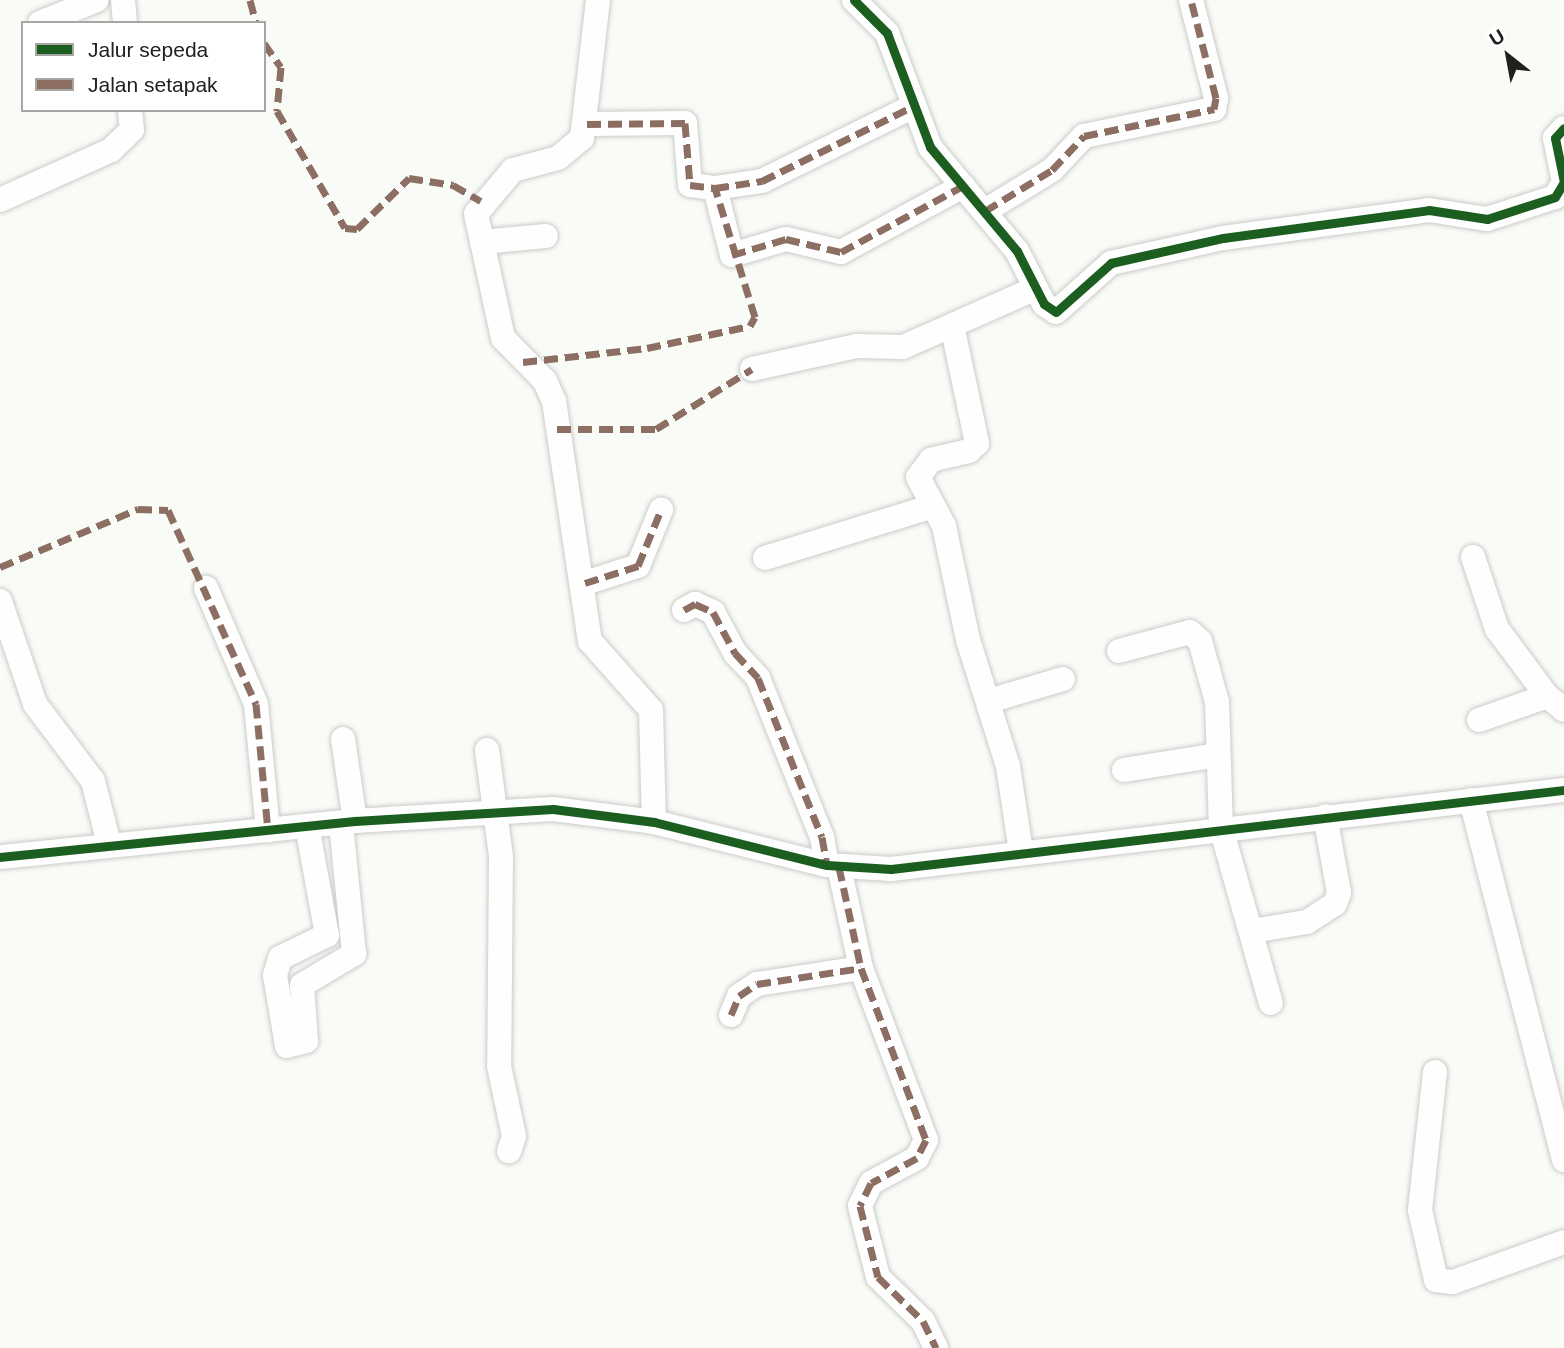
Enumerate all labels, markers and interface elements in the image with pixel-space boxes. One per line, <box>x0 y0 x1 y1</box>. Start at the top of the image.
legend <box>21 21 266 112</box>
north arrow <box>1473 21 1543 91</box>
text: U <box>1486 25 1508 50</box>
text: Jalur sepeda <box>88 38 208 61</box>
text: Jalan setapak <box>88 73 218 96</box>

